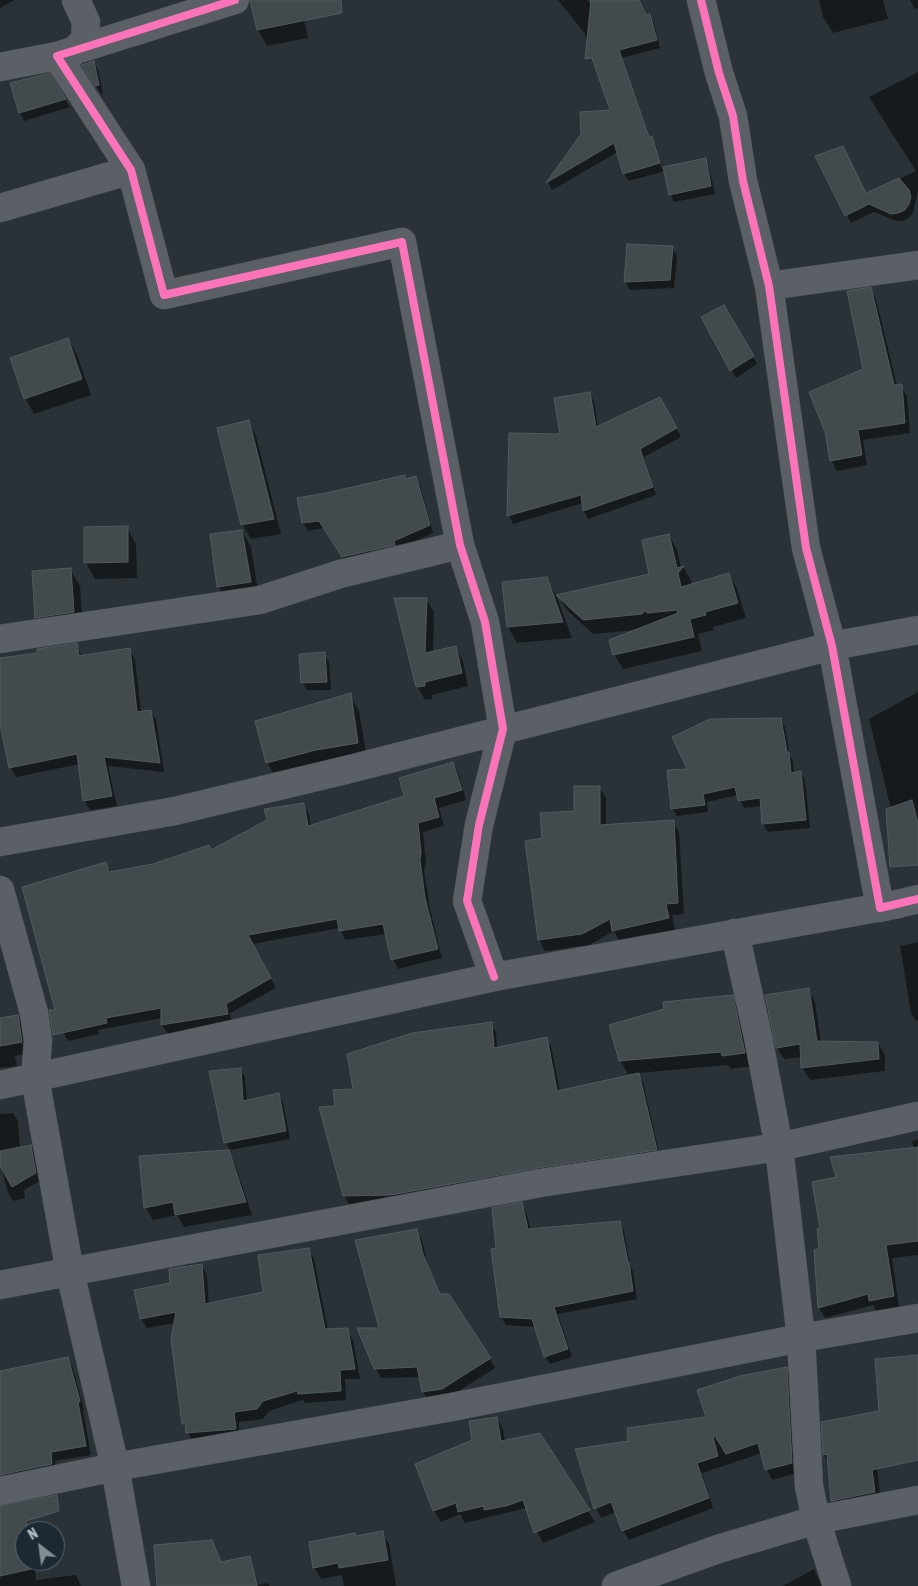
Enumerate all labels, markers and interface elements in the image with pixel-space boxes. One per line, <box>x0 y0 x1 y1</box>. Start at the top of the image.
north arrow <box>15 1521 65 1571</box>
text: N <box>25 1525 41 1543</box>

